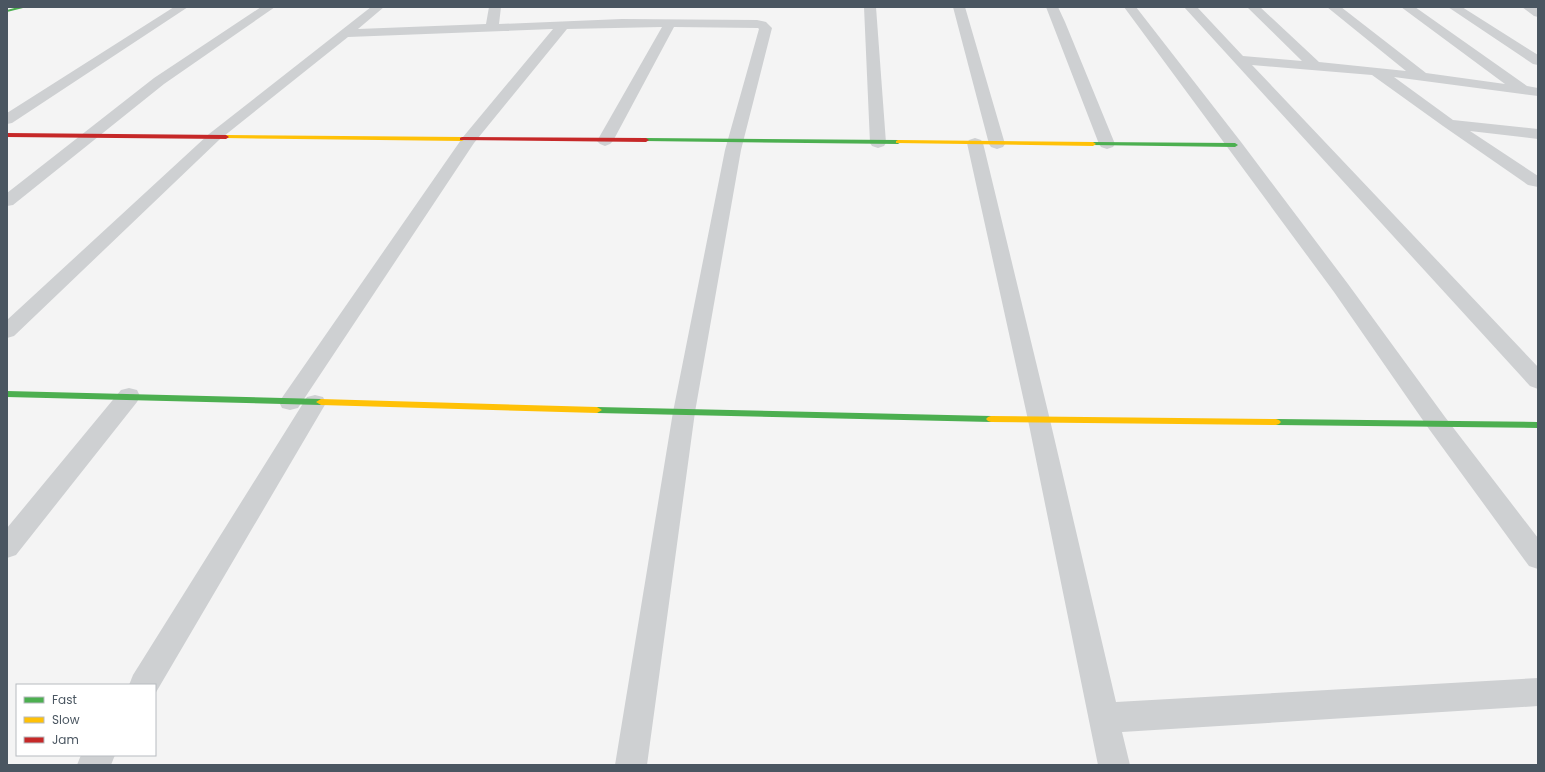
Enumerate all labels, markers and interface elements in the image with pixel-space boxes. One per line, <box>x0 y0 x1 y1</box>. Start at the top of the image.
legend <box>16 684 156 756</box>
text: Fast <box>52 691 77 708</box>
text: Slow <box>52 711 80 728</box>
text: Jam <box>52 731 79 748</box>

